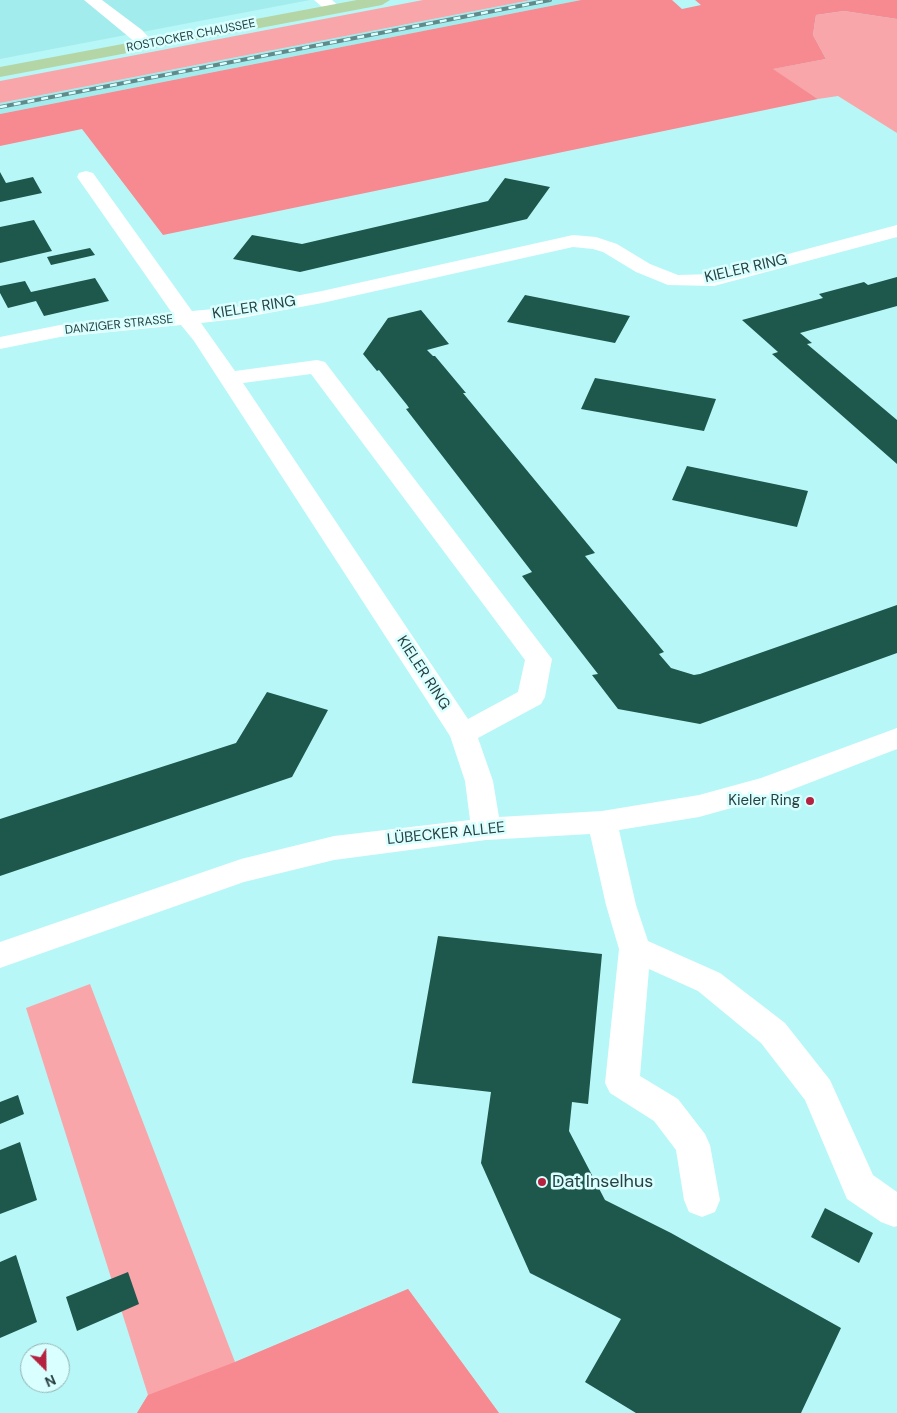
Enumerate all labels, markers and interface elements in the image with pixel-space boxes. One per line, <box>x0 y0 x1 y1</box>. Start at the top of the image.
street label: ROSTOCKER CHAUSSEE <box>125 16 257 56</box>
street label: KIELER RING <box>703 251 789 287</box>
street label: KIELER RING <box>211 293 297 323</box>
street label: DANZIGER STRASSE <box>64 312 174 338</box>
street label: KIELER RING <box>393 633 453 713</box>
place label: Kieler Ring <box>728 792 800 810</box>
marker: Kieler Ring <box>804 795 816 807</box>
street label: LÜBECKER ALLEE <box>386 819 506 849</box>
place label: Dat Inselhus <box>552 1171 653 1193</box>
marker: Dat Inselhus <box>536 1176 548 1188</box>
north arrow <box>20 1343 70 1393</box>
text: N <box>42 1371 59 1391</box>

